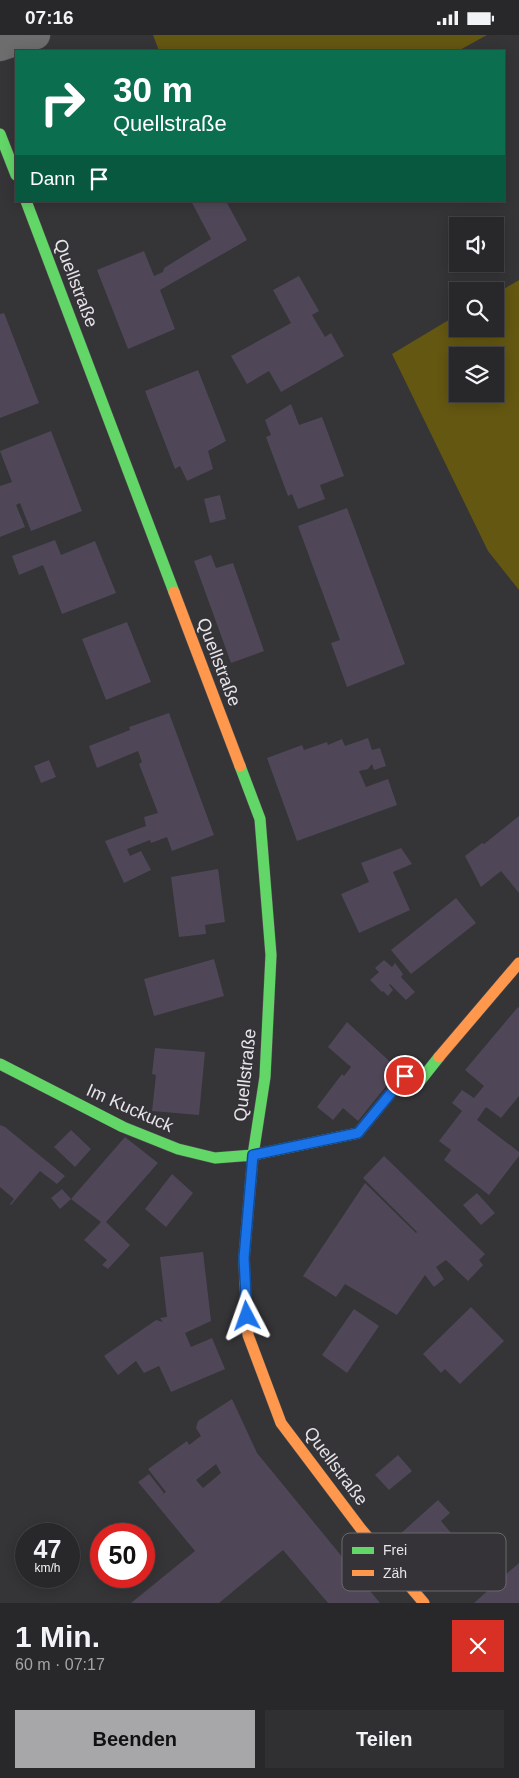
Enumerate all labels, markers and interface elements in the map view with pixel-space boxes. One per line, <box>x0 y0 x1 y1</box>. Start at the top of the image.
text: 07:16 <box>25 7 74 28</box>
icon: right <box>30 70 95 135</box>
text: 30 m <box>113 70 193 109</box>
text: Quellstraße <box>113 111 227 136</box>
icon: arrive <box>85 165 113 193</box>
text: Dann <box>30 168 75 189</box>
map controls <box>449 217 504 402</box>
button: sound <box>449 217 504 272</box>
street label: Quellstraße <box>50 236 102 330</box>
button: search <box>449 282 504 337</box>
button: layers <box>449 347 504 402</box>
street label: Quellstraße <box>193 615 245 709</box>
street label: Quellstraße <box>230 1028 260 1122</box>
pin <box>384 1055 426 1097</box>
icon: arrive <box>391 1062 419 1090</box>
street label: Im Kuckuck <box>83 1080 177 1136</box>
position arrow <box>220 1289 272 1341</box>
street label: Quellstraße <box>300 1423 372 1509</box>
speed limit sign: 50 <box>90 1523 155 1588</box>
legend <box>342 1533 506 1591</box>
text: 47 <box>34 1535 61 1563</box>
text: Frei <box>383 1542 407 1558</box>
text: km/h <box>34 1561 61 1575</box>
text: Zäh <box>383 1565 407 1581</box>
text: 1 Min. <box>15 1620 100 1653</box>
button: close <box>452 1620 504 1672</box>
text: 60 m · 07:17 <box>15 1656 105 1673</box>
button: Beenden <box>15 1710 255 1768</box>
button: Teilen <box>265 1710 504 1768</box>

